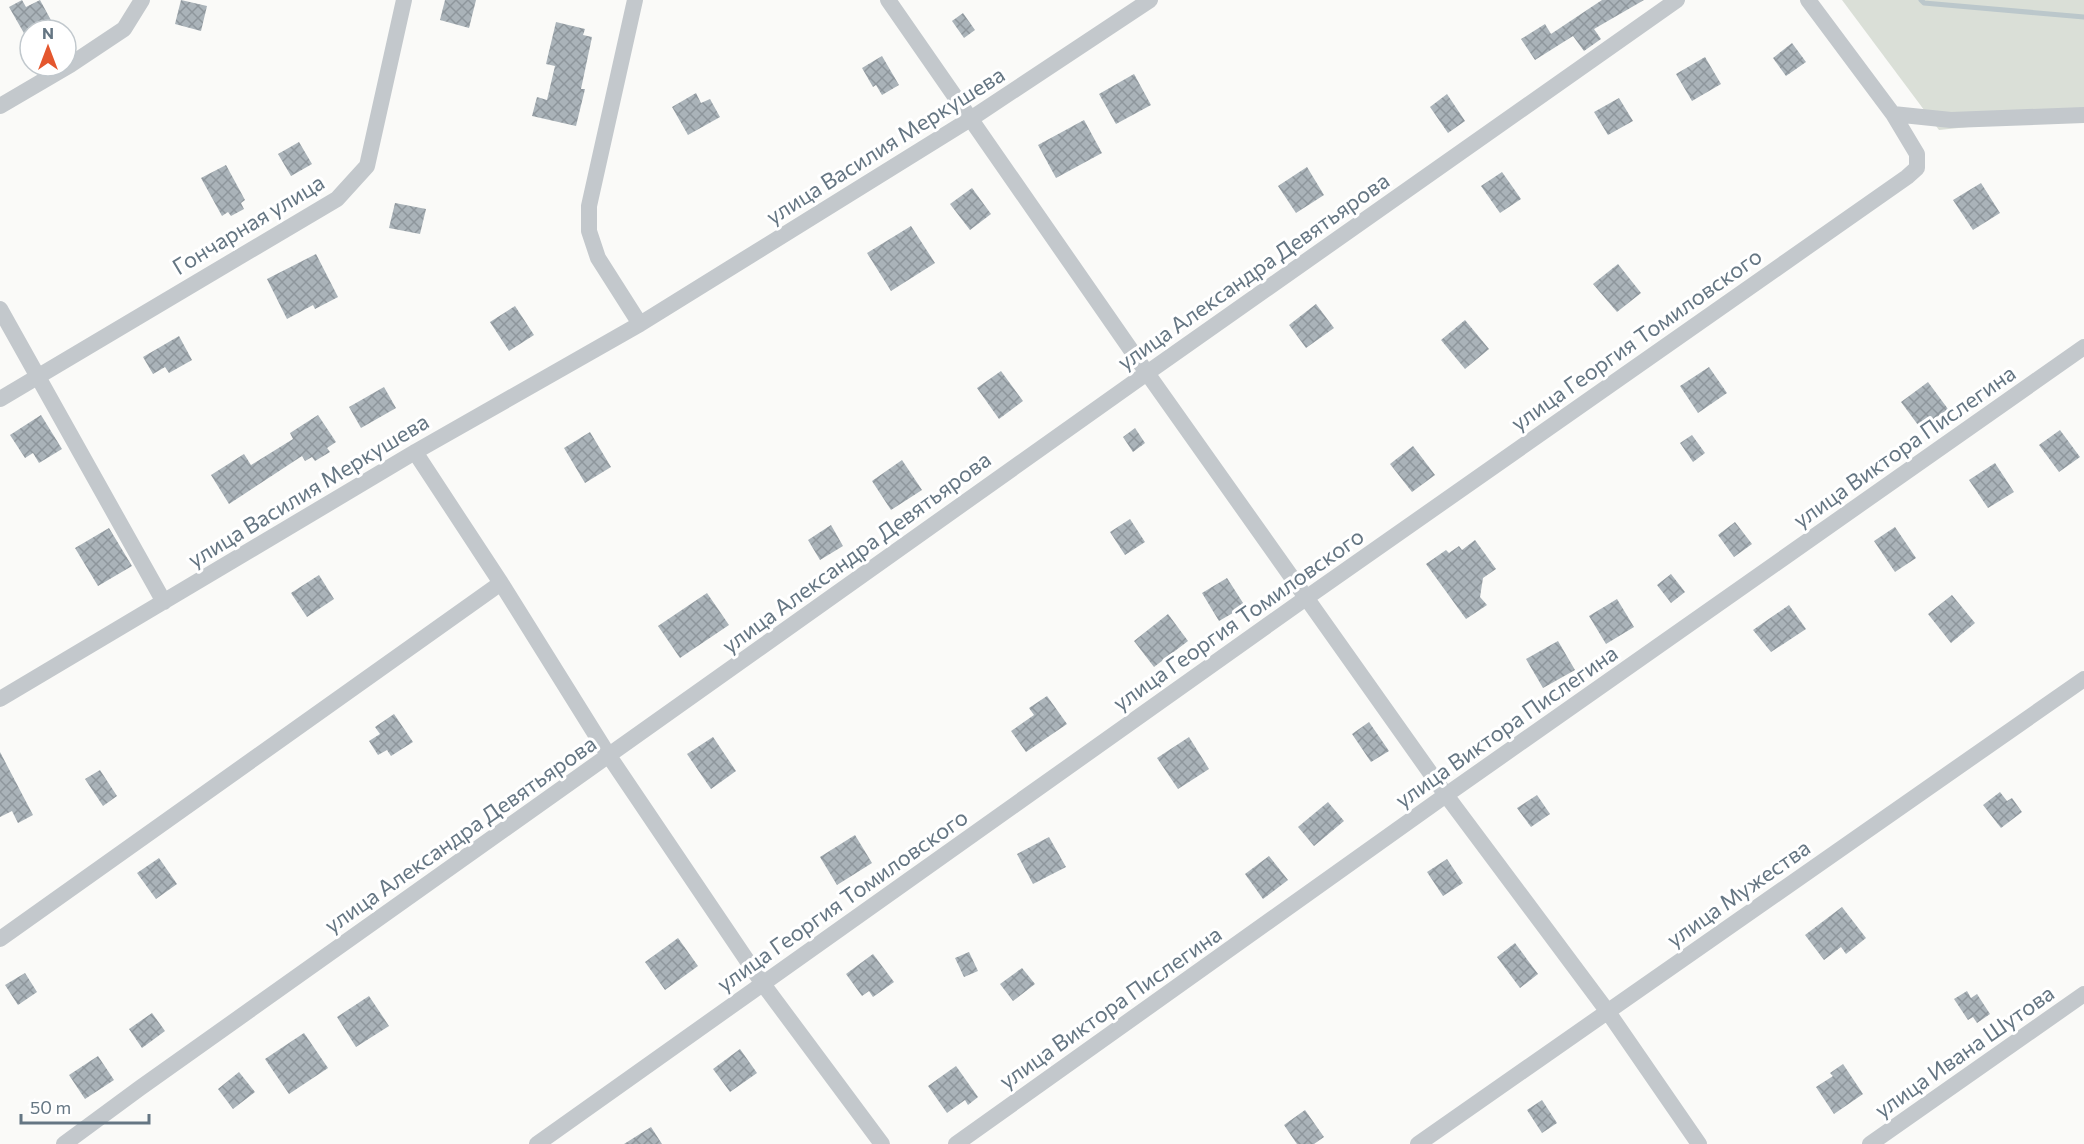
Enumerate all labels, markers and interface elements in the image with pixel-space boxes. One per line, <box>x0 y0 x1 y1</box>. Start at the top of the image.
north arrow <box>18 18 78 78</box>
text: N <box>42 23 54 42</box>
street label: улица Василия Меркушева <box>761 60 1009 230</box>
street label: улица Александра Девятьярова <box>1112 167 1394 375</box>
street label: Гончарная улица <box>167 168 329 280</box>
street label: улица Георгия Томиловского <box>1505 242 1767 436</box>
street label: улица Виктора Пислегина <box>1788 359 2020 533</box>
street label: улица Василия Меркушева <box>183 407 433 573</box>
street label: улица Александра Девятьярова <box>716 445 996 659</box>
street label: улица Георгия Томиловского <box>1107 522 1369 716</box>
street label: улица Виктора Пислегина <box>1390 639 1622 813</box>
street label: улица Александра Девятьярова <box>319 730 601 938</box>
street label: улица Георгия Томиловского <box>711 803 973 997</box>
street label: улица Мужества <box>1661 833 1815 953</box>
street label: улица Виктора Пислегина <box>994 920 1226 1094</box>
street label: улица Ивана Шутова <box>1869 979 2059 1123</box>
scale bar <box>21 1087 148 1125</box>
text: 50 m <box>30 1096 71 1118</box>

